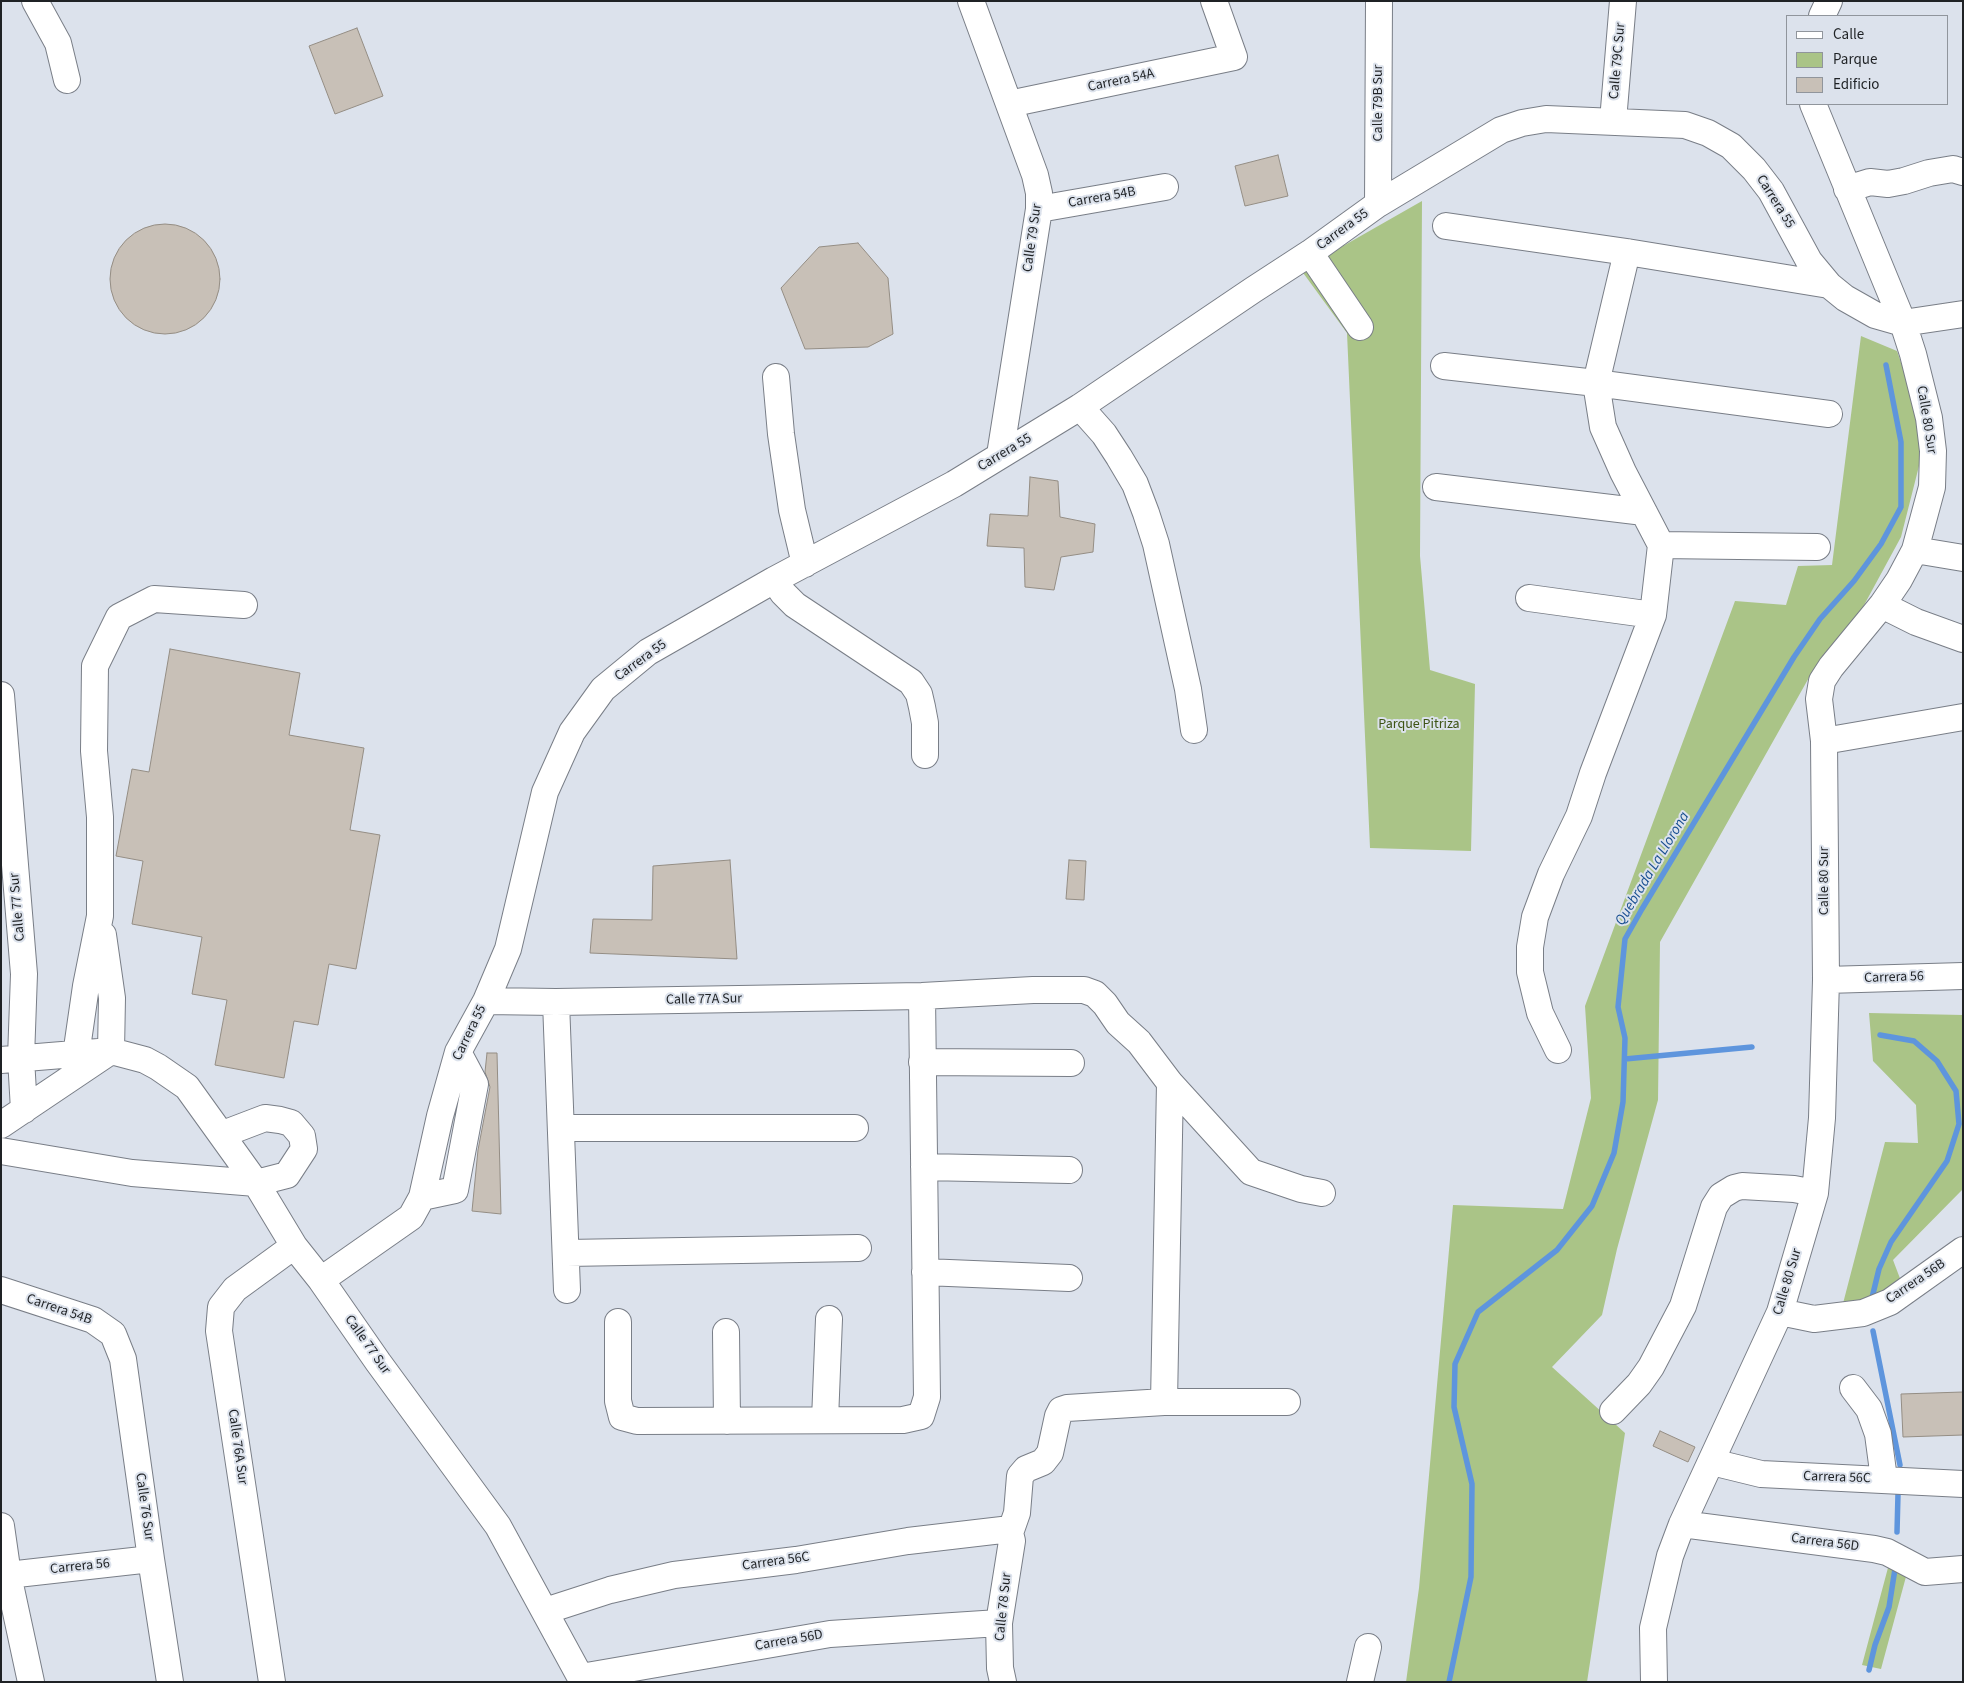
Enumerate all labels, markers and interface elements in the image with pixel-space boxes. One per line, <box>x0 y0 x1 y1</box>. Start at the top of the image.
legend <box>1786 15 1949 105</box>
street label: Calle 79C Sur <box>1606 22 1630 100</box>
text: Calle <box>1833 24 1864 45</box>
text: Parque <box>1833 49 1877 70</box>
street label: Calle 79B Sur <box>1371 65 1387 141</box>
street label: Carrera 54A <box>1086 66 1156 96</box>
text: Edificio <box>1833 74 1880 95</box>
street label: Carrera 55 <box>1752 172 1798 232</box>
street label: Carrera 54B <box>1067 184 1137 212</box>
street label: Calle 79 Sur <box>1020 203 1046 273</box>
street label: Carrera 55 <box>1314 206 1372 254</box>
street label: Calle 80 Sur <box>1912 385 1940 455</box>
street label: Carrera 55 <box>975 430 1035 476</box>
street label: Carrera 55 <box>612 637 670 685</box>
park label: Parque Pitriza <box>1378 717 1460 733</box>
water label: Quebrada La Llorona <box>1612 809 1694 929</box>
street label: Calle 80 Sur <box>1817 847 1833 915</box>
street label: Calle 77 Sur <box>7 872 29 942</box>
street label: Carrera 56 <box>1864 969 1924 987</box>
street label: Calle 77A Sur <box>666 991 742 1009</box>
street label: Carrera 55 <box>449 1002 491 1064</box>
street label: Calle 80 Sur <box>1770 1247 1806 1317</box>
street label: Carrera 56B <box>1883 1256 1949 1308</box>
street label: Carrera 54B <box>24 1291 94 1329</box>
street label: Calle 77 Sur <box>340 1312 394 1378</box>
street label: Calle 76A Sur <box>223 1408 251 1486</box>
street label: Carrera 56C <box>1803 1468 1871 1488</box>
street label: Calle 76 Sur <box>131 1472 157 1542</box>
street label: Carrera 56D <box>1790 1530 1860 1556</box>
street label: Carrera 56C <box>741 1549 811 1575</box>
street label: Carrera 56 <box>49 1556 111 1578</box>
street label: Calle 78 Sur <box>992 1572 1016 1642</box>
street label: Carrera 56D <box>754 1627 824 1655</box>

